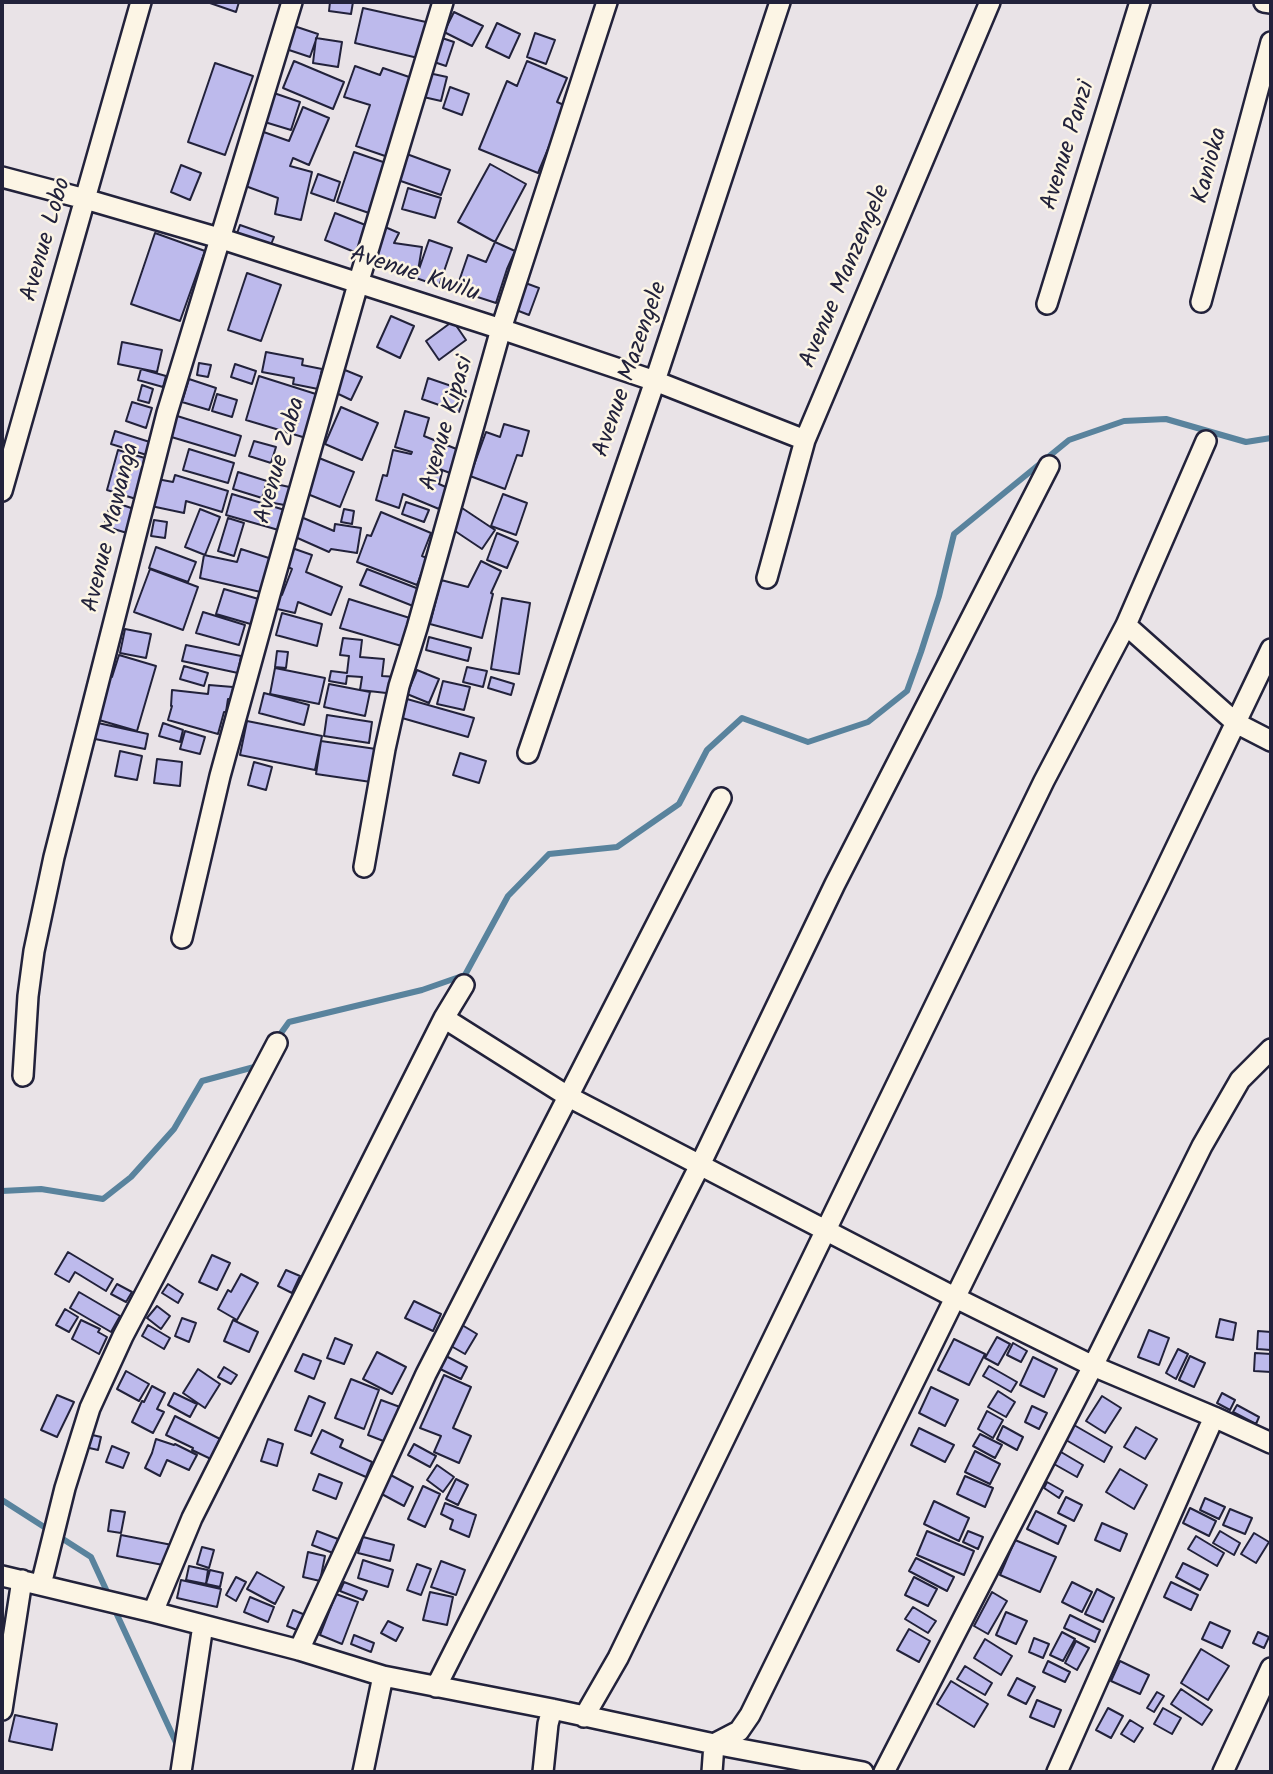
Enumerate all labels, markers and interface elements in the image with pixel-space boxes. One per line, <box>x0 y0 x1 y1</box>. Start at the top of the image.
street label: Avenue Panzi <box>1037 78 1103 214</box>
street label: Kanioka <box>1188 125 1236 207</box>
street label: Avenue Lobo <box>17 175 79 305</box>
street label: Avenue Manzengele <box>795 181 899 373</box>
street label: Avenue Kwilu <box>346 242 482 310</box>
street label: Avenue Mazengele <box>589 279 675 461</box>
street label: Avenue Kipasi <box>416 353 482 495</box>
street label: Avenue Zaba <box>250 394 314 528</box>
street label: Avenue Mawanga <box>78 440 148 616</box>

